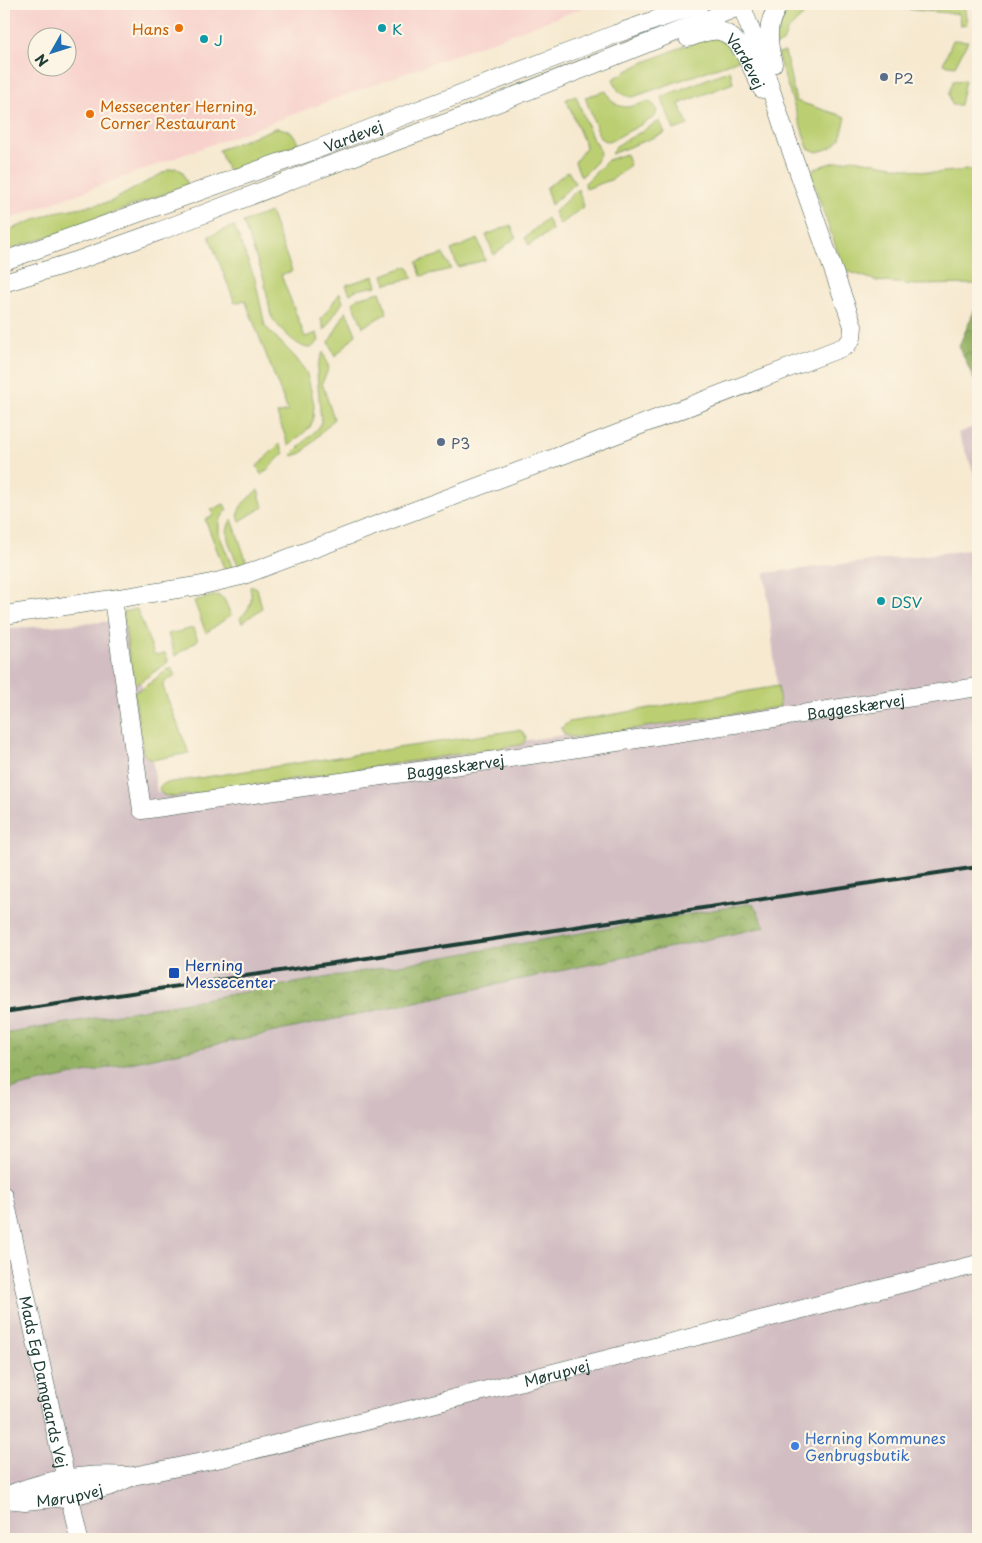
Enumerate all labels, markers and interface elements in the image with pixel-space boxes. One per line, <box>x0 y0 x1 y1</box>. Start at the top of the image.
place label: Hans <box>132 17 169 40</box>
place label: K <box>392 17 402 40</box>
marker: Hans <box>173 22 185 34</box>
marker: K <box>376 22 388 34</box>
street label: Vardevej <box>721 27 772 93</box>
north arrow <box>28 28 78 78</box>
place label: J <box>214 28 223 51</box>
marker: J <box>198 33 210 45</box>
text: N <box>30 50 53 71</box>
place label: P2 <box>894 66 914 89</box>
marker: P2 <box>878 71 890 83</box>
place label: Messecenter Herning, Corner Restaurant <box>100 94 257 134</box>
marker: Messecenter Herning, Corner Restaurant <box>84 108 96 120</box>
street label: Vardevej <box>320 113 386 157</box>
place label: P3 <box>451 431 470 454</box>
marker: P3 <box>435 436 447 448</box>
place label: DSV <box>891 590 923 613</box>
marker: DSV <box>875 595 887 607</box>
street label: Baggeskærvej <box>804 687 906 725</box>
street label: Baggeskærvej <box>404 747 506 784</box>
place label: Herning Messecenter <box>185 953 275 993</box>
marker: Herning Messecenter <box>167 966 181 980</box>
street label: Mads Eg Damgaards Vej <box>15 1293 75 1470</box>
street label: Mørupvej <box>521 1353 592 1392</box>
place label: Herning Kommunes Genbrugsbutik <box>805 1426 946 1466</box>
marker: Herning Kommunes Genbrugsbutik <box>789 1440 801 1452</box>
street label: Mørupvej <box>35 1477 105 1511</box>

